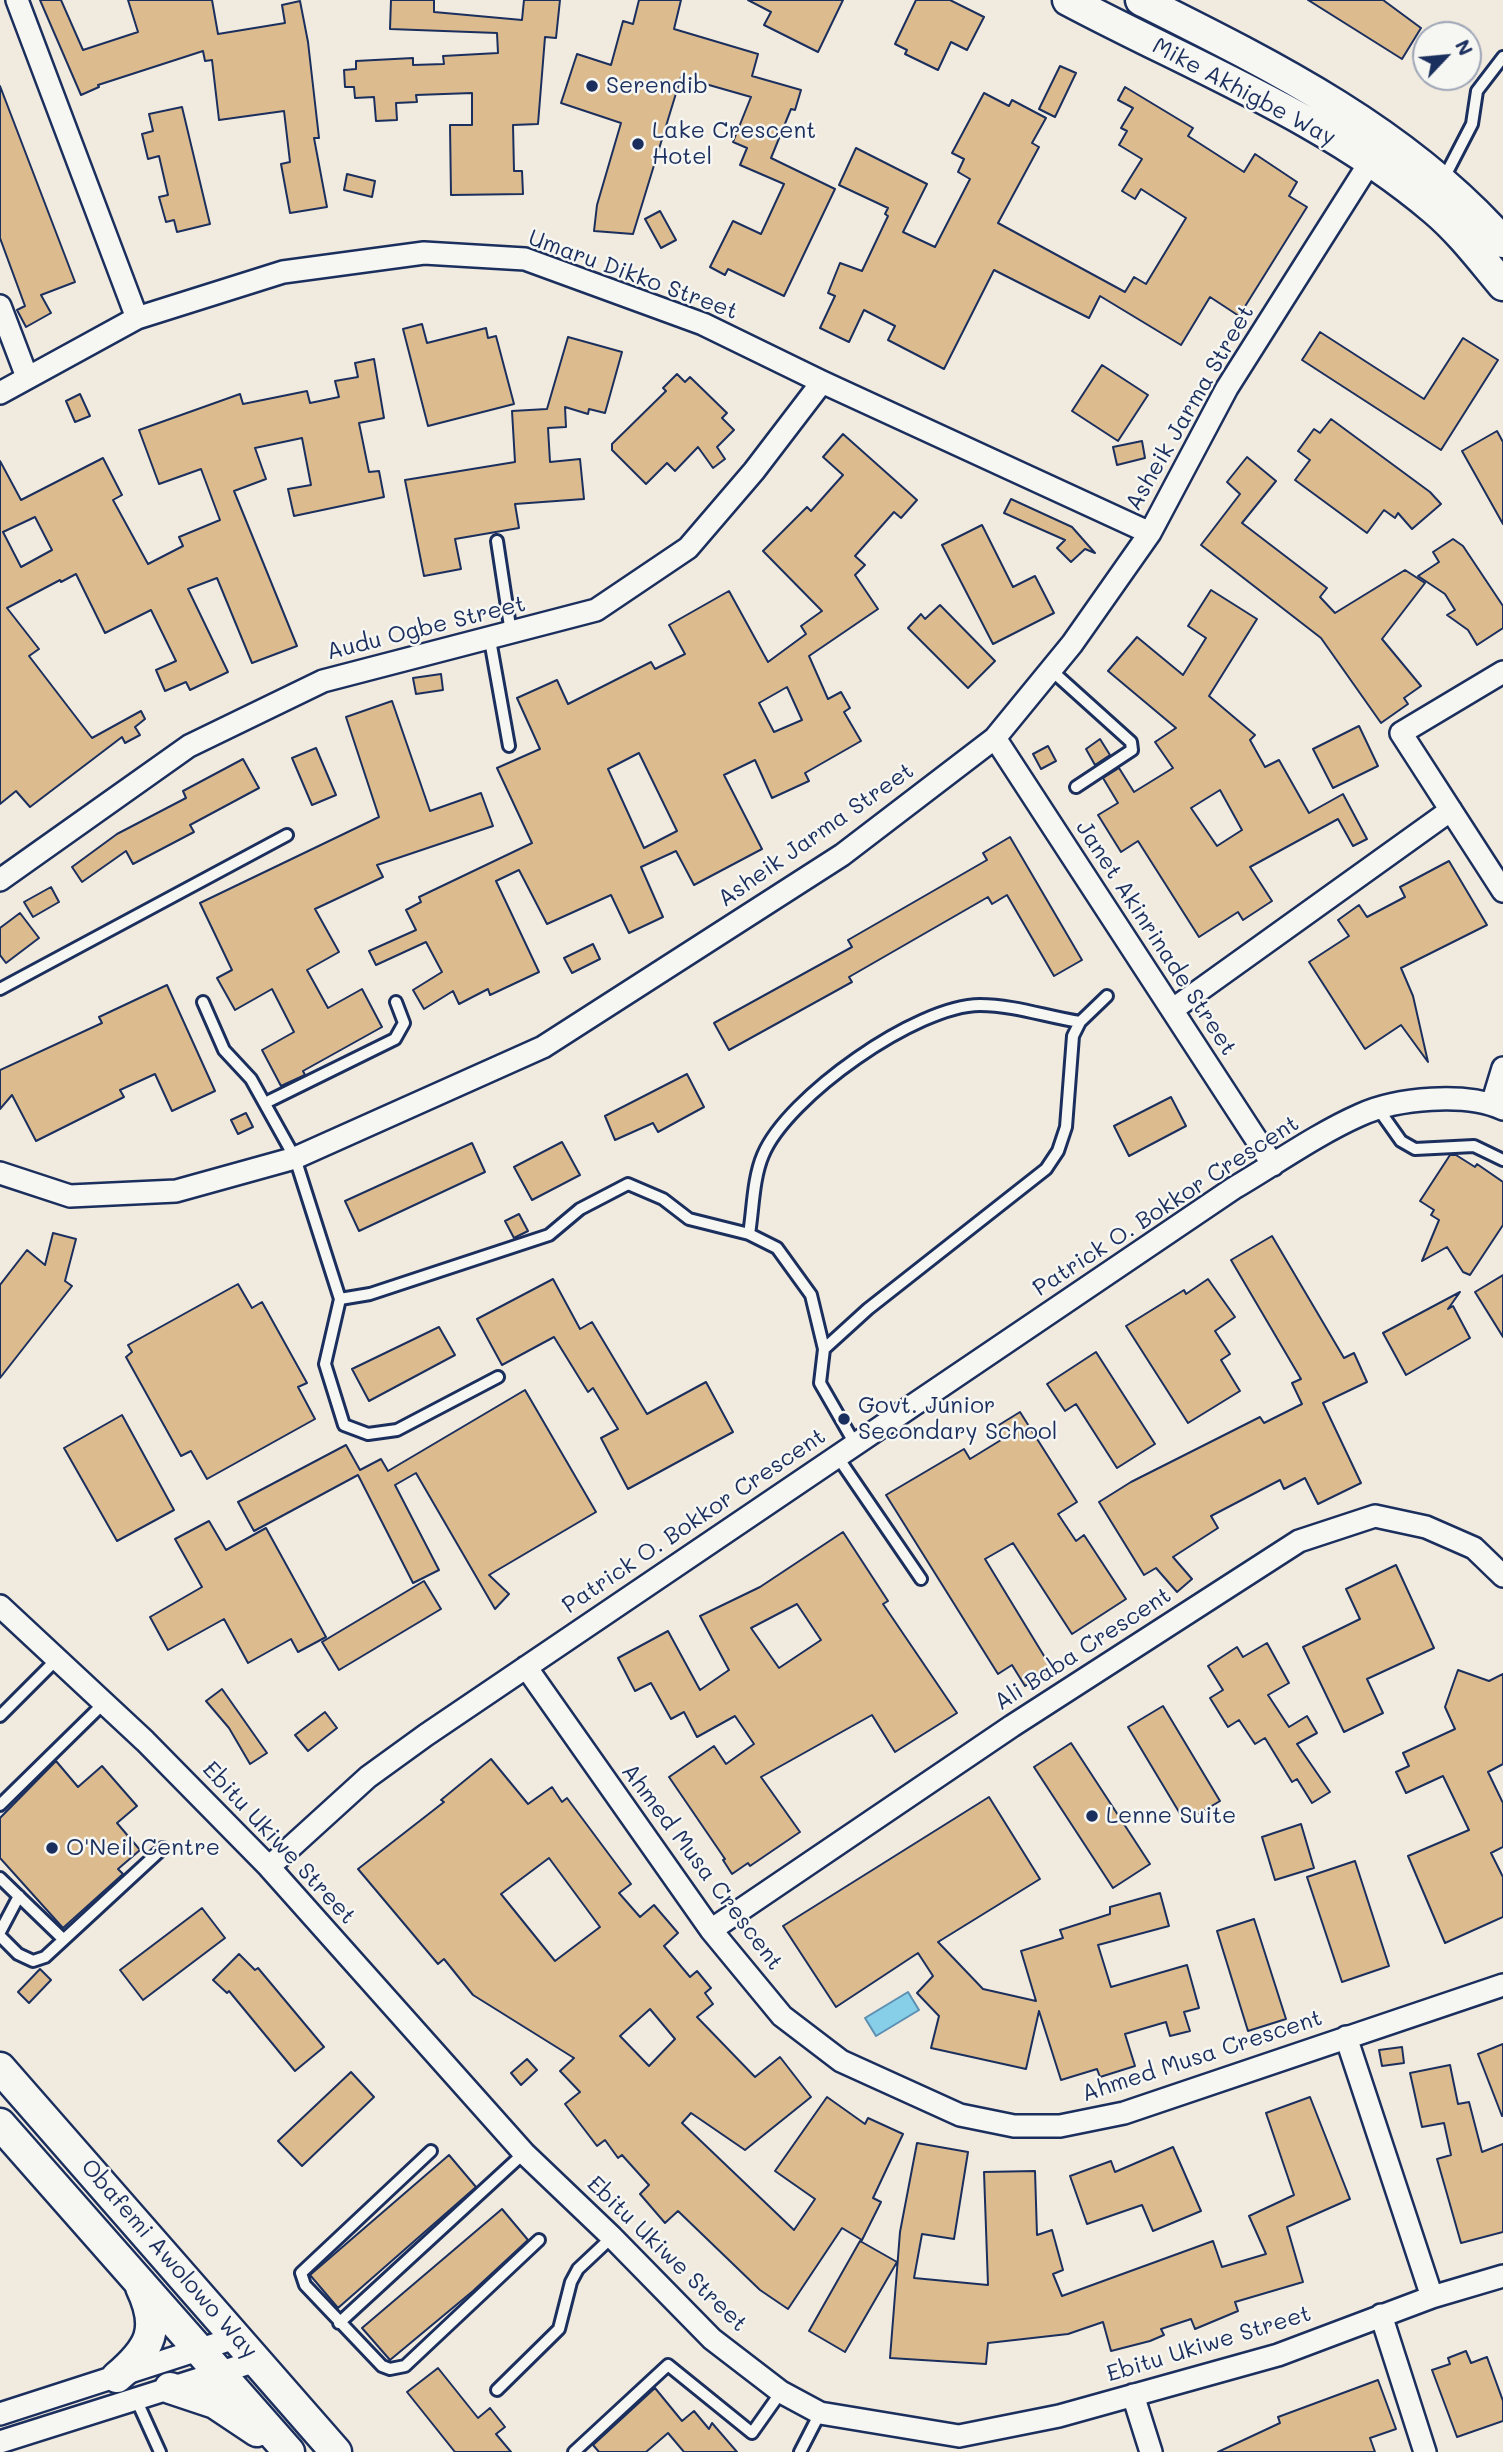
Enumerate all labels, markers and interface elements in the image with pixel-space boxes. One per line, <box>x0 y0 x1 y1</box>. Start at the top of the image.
north arrow <box>1412 21 1482 91</box>
street label: Mike Akhigbe Way <box>1148 32 1340 152</box>
text: N <box>1450 35 1479 59</box>
place label: Serendib <box>606 72 708 100</box>
marker: Serendib <box>584 78 600 94</box>
place label: Lake Crescent Hotel <box>652 117 816 171</box>
marker: Lake Crescent Hotel <box>630 136 646 152</box>
street label: Umaru Dikko Street <box>524 224 742 326</box>
street label: Asheik Jarma Street <box>1120 300 1260 516</box>
street label: Audu Ogbe Street <box>324 590 528 666</box>
street label: Asheik Jarma Street <box>713 757 919 913</box>
street label: Janet Akinrinade Street <box>1070 815 1242 1061</box>
street label: Patrick O. Bokkor Crescent <box>1028 1110 1304 1302</box>
place label: Govt. Junior Secondary School <box>858 1392 1057 1446</box>
marker: Govt. Junior Secondary School <box>836 1411 852 1427</box>
street label: Patrick O. Bokkor Crescent <box>557 1422 831 1620</box>
street label: Ali Baba Crescent <box>990 1582 1176 1716</box>
street label: Ebitu Ukiwe Street <box>197 1756 361 1930</box>
street label: Ahmed Musa Crescent <box>615 1758 789 1976</box>
place label: Lenne Suite <box>1106 1802 1236 1830</box>
marker: Lenne Suite <box>1084 1808 1100 1824</box>
place label: O'Neil Centre <box>66 1834 220 1862</box>
marker: O'Neil Centre <box>44 1840 60 1856</box>
street label: Ahmed Musa Crescent <box>1078 2004 1326 2108</box>
street label: Obafemi Awolowo Way <box>75 2154 263 2364</box>
street label: Ebitu Ukiwe Street <box>581 2170 753 2338</box>
street label: Ebitu Ukiwe Street <box>1104 2300 1314 2388</box>

